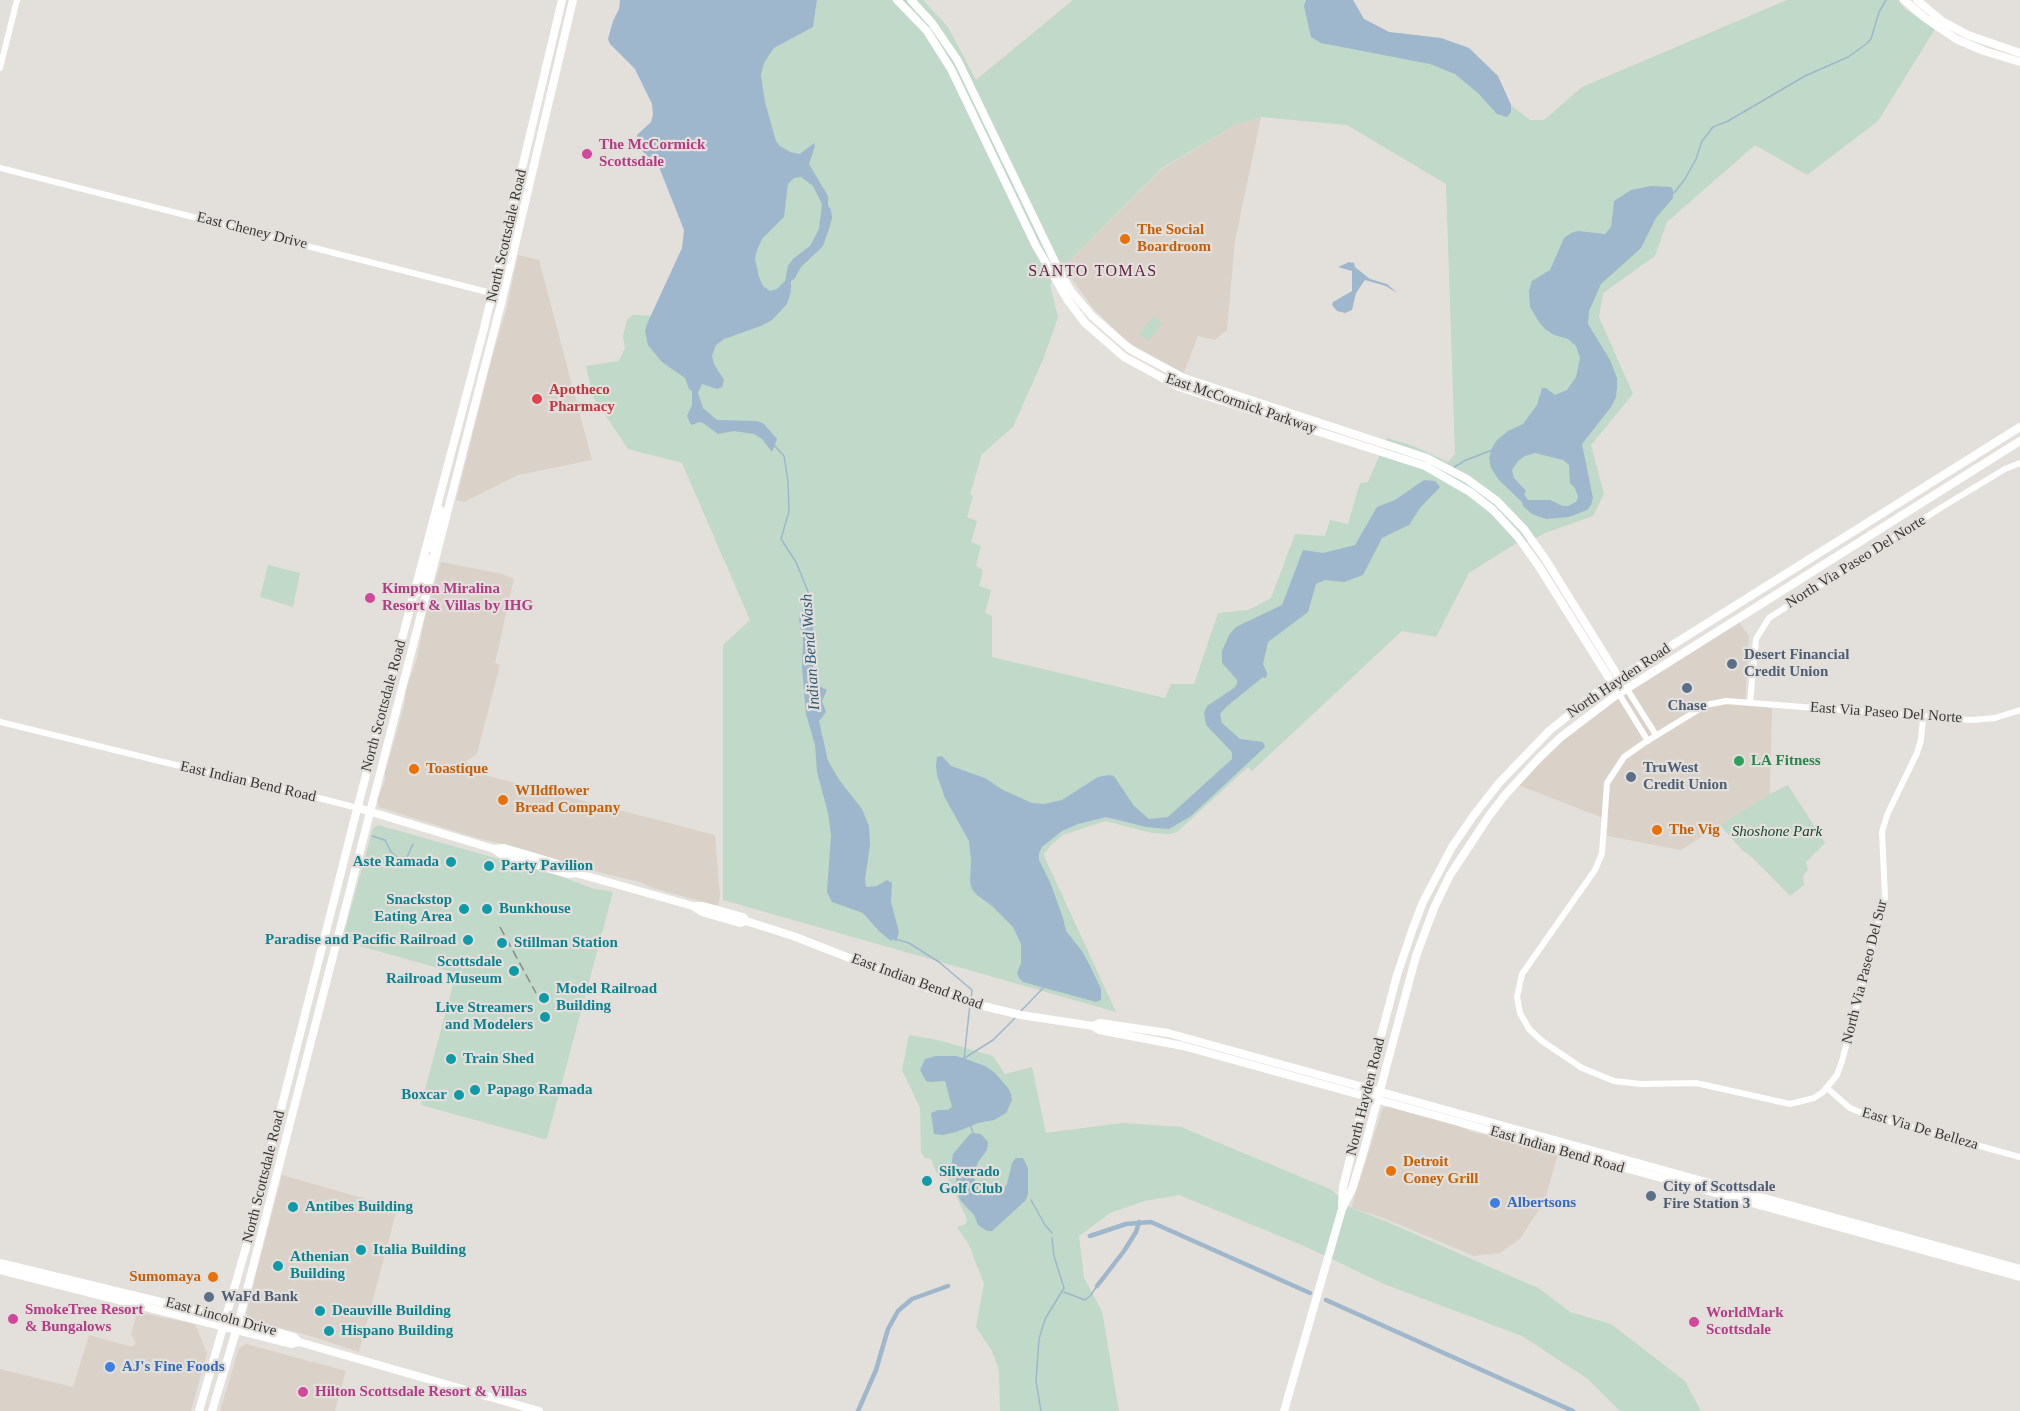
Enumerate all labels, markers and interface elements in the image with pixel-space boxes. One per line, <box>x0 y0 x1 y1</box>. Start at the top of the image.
place label: The McCormick Scottsdale <box>599 136 705 171</box>
marker: The McCormick Scottsdale <box>580 147 594 161</box>
street label: North Scottsdale Road <box>483 168 531 304</box>
street label: East Cheney Drive <box>195 209 309 253</box>
place label: The Social Boardroom <box>1137 221 1211 256</box>
marker: The Social Boardroom <box>1118 232 1132 246</box>
district label: SANTO TOMAS <box>1028 262 1158 282</box>
street label: East McCormick Parkway <box>1163 370 1319 438</box>
place label: Apotheco Pharmacy <box>549 381 615 416</box>
marker: Apotheco Pharmacy <box>530 392 544 406</box>
street label: North Via Paseo Del Norte <box>1783 512 1929 612</box>
place label: Kimpton Miralina Resort & Villas by IHG <box>382 580 533 615</box>
marker: Kimpton Miralina Resort & Villas by IHG <box>363 591 377 605</box>
water label: Indian Bend Wash <box>797 593 825 711</box>
street label: North Scottsdale Road <box>358 638 410 774</box>
street label: North Hayden Road <box>1564 640 1674 722</box>
place label: Desert Financial Credit Union <box>1744 646 1849 681</box>
marker: Desert Financial Credit Union <box>1725 657 1739 671</box>
marker: Chase <box>1680 681 1694 695</box>
place label: Chase <box>1667 697 1707 715</box>
street label: East Via Paseo Del Norte <box>1809 699 1963 727</box>
place label: LA Fitness <box>1751 752 1821 770</box>
marker: LA Fitness <box>1732 754 1746 768</box>
street label: East Indian Bend Road <box>178 758 318 806</box>
place label: TruWest Credit Union <box>1643 759 1727 794</box>
place label: Toastique <box>426 760 488 778</box>
marker: Toastique <box>407 762 421 776</box>
marker: TruWest Credit Union <box>1624 770 1638 784</box>
place label: WIldflower Bread Company <box>515 782 620 817</box>
marker: WIldflower Bread Company <box>496 793 510 807</box>
place label: The Vig <box>1669 821 1720 839</box>
marker: The Vig <box>1650 823 1664 837</box>
park label: Shoshone Park <box>1732 823 1822 841</box>
place label: Aste Ramada <box>353 853 439 871</box>
marker: Aste Ramada <box>444 855 458 869</box>
place label: Party Pavilion <box>501 857 593 875</box>
marker: Party Pavilion <box>482 859 496 873</box>
place label: Snackstop Eating Area <box>374 891 452 926</box>
street label: North Via Paseo Del Sur <box>1838 898 1892 1046</box>
place label: Bunkhouse <box>499 900 571 918</box>
marker: Snackstop Eating Area <box>457 902 471 916</box>
marker: Bunkhouse <box>480 902 494 916</box>
place label: Paradise and Pacific Railroad <box>265 931 456 949</box>
marker: Paradise and Pacific Railroad <box>461 933 475 947</box>
place label: Stillman Station <box>514 934 618 952</box>
marker: Stillman Station <box>495 936 509 950</box>
street label: East Indian Bend Road <box>849 950 985 1014</box>
place label: Scottsdale Railroad Museum <box>386 953 502 988</box>
marker: Scottsdale Railroad Museum <box>507 964 521 978</box>
place label: Model Railroad Building <box>556 980 657 1015</box>
marker: Model Railroad Building <box>537 991 551 1005</box>
place label: Live Streamers and Modelers <box>435 999 533 1034</box>
marker: Live Streamers and Modelers <box>538 1010 552 1024</box>
street label: North Hayden Road <box>1343 1036 1389 1158</box>
place label: Train Shed <box>463 1050 534 1068</box>
marker: Train Shed <box>444 1052 458 1066</box>
place label: Papago Ramada <box>487 1081 592 1099</box>
marker: Papago Ramada <box>468 1083 482 1097</box>
place label: Boxcar <box>401 1086 447 1104</box>
marker: Boxcar <box>452 1088 466 1102</box>
street label: East Via De Belleza <box>1860 1104 1980 1154</box>
street label: North Scottsdale Road <box>239 1109 289 1245</box>
street label: East Indian Bend Road <box>1488 1122 1626 1178</box>
place label: Detroit Coney Grill <box>1403 1153 1478 1188</box>
place label: Silverado Golf Club <box>939 1163 1003 1198</box>
marker: Detroit Coney Grill <box>1384 1164 1398 1178</box>
marker: Silverado Golf Club <box>920 1174 934 1188</box>
place label: City of Scottsdale Fire Station 3 <box>1663 1178 1775 1213</box>
marker: City of Scottsdale Fire Station 3 <box>1644 1189 1658 1203</box>
place label: Albertsons <box>1507 1194 1576 1212</box>
marker: Albertsons <box>1488 1196 1502 1210</box>
place label: Antibes Building <box>305 1198 413 1216</box>
marker: Antibes Building <box>286 1200 300 1214</box>
place label: Italia Building <box>373 1241 466 1259</box>
marker: Italia Building <box>354 1243 368 1257</box>
place label: Athenian Building <box>290 1248 349 1283</box>
marker: Athenian Building <box>271 1259 285 1273</box>
place label: Sumomaya <box>129 1268 201 1286</box>
marker: Sumomaya <box>206 1270 220 1284</box>
place label: WaFd Bank <box>221 1288 298 1306</box>
marker: WaFd Bank <box>202 1290 216 1304</box>
street label: East Lincoln Drive <box>164 1294 278 1340</box>
place label: SmokeTree Resort & Bungalows <box>25 1301 143 1336</box>
place label: Deauville Building <box>332 1302 451 1320</box>
marker: Deauville Building <box>313 1304 327 1318</box>
place label: WorldMark Scottsdale <box>1706 1304 1783 1339</box>
marker: SmokeTree Resort & Bungalows <box>6 1312 20 1326</box>
marker: WorldMark Scottsdale <box>1687 1315 1701 1329</box>
place label: Hispano Building <box>341 1322 453 1340</box>
marker: Hispano Building <box>322 1324 336 1338</box>
place label: AJ's Fine Foods <box>122 1358 225 1376</box>
marker: AJ's Fine Foods <box>103 1360 117 1374</box>
place label: Hilton Scottsdale Resort & Villas <box>315 1383 527 1401</box>
marker: Hilton Scottsdale Resort & Villas <box>296 1385 310 1399</box>

